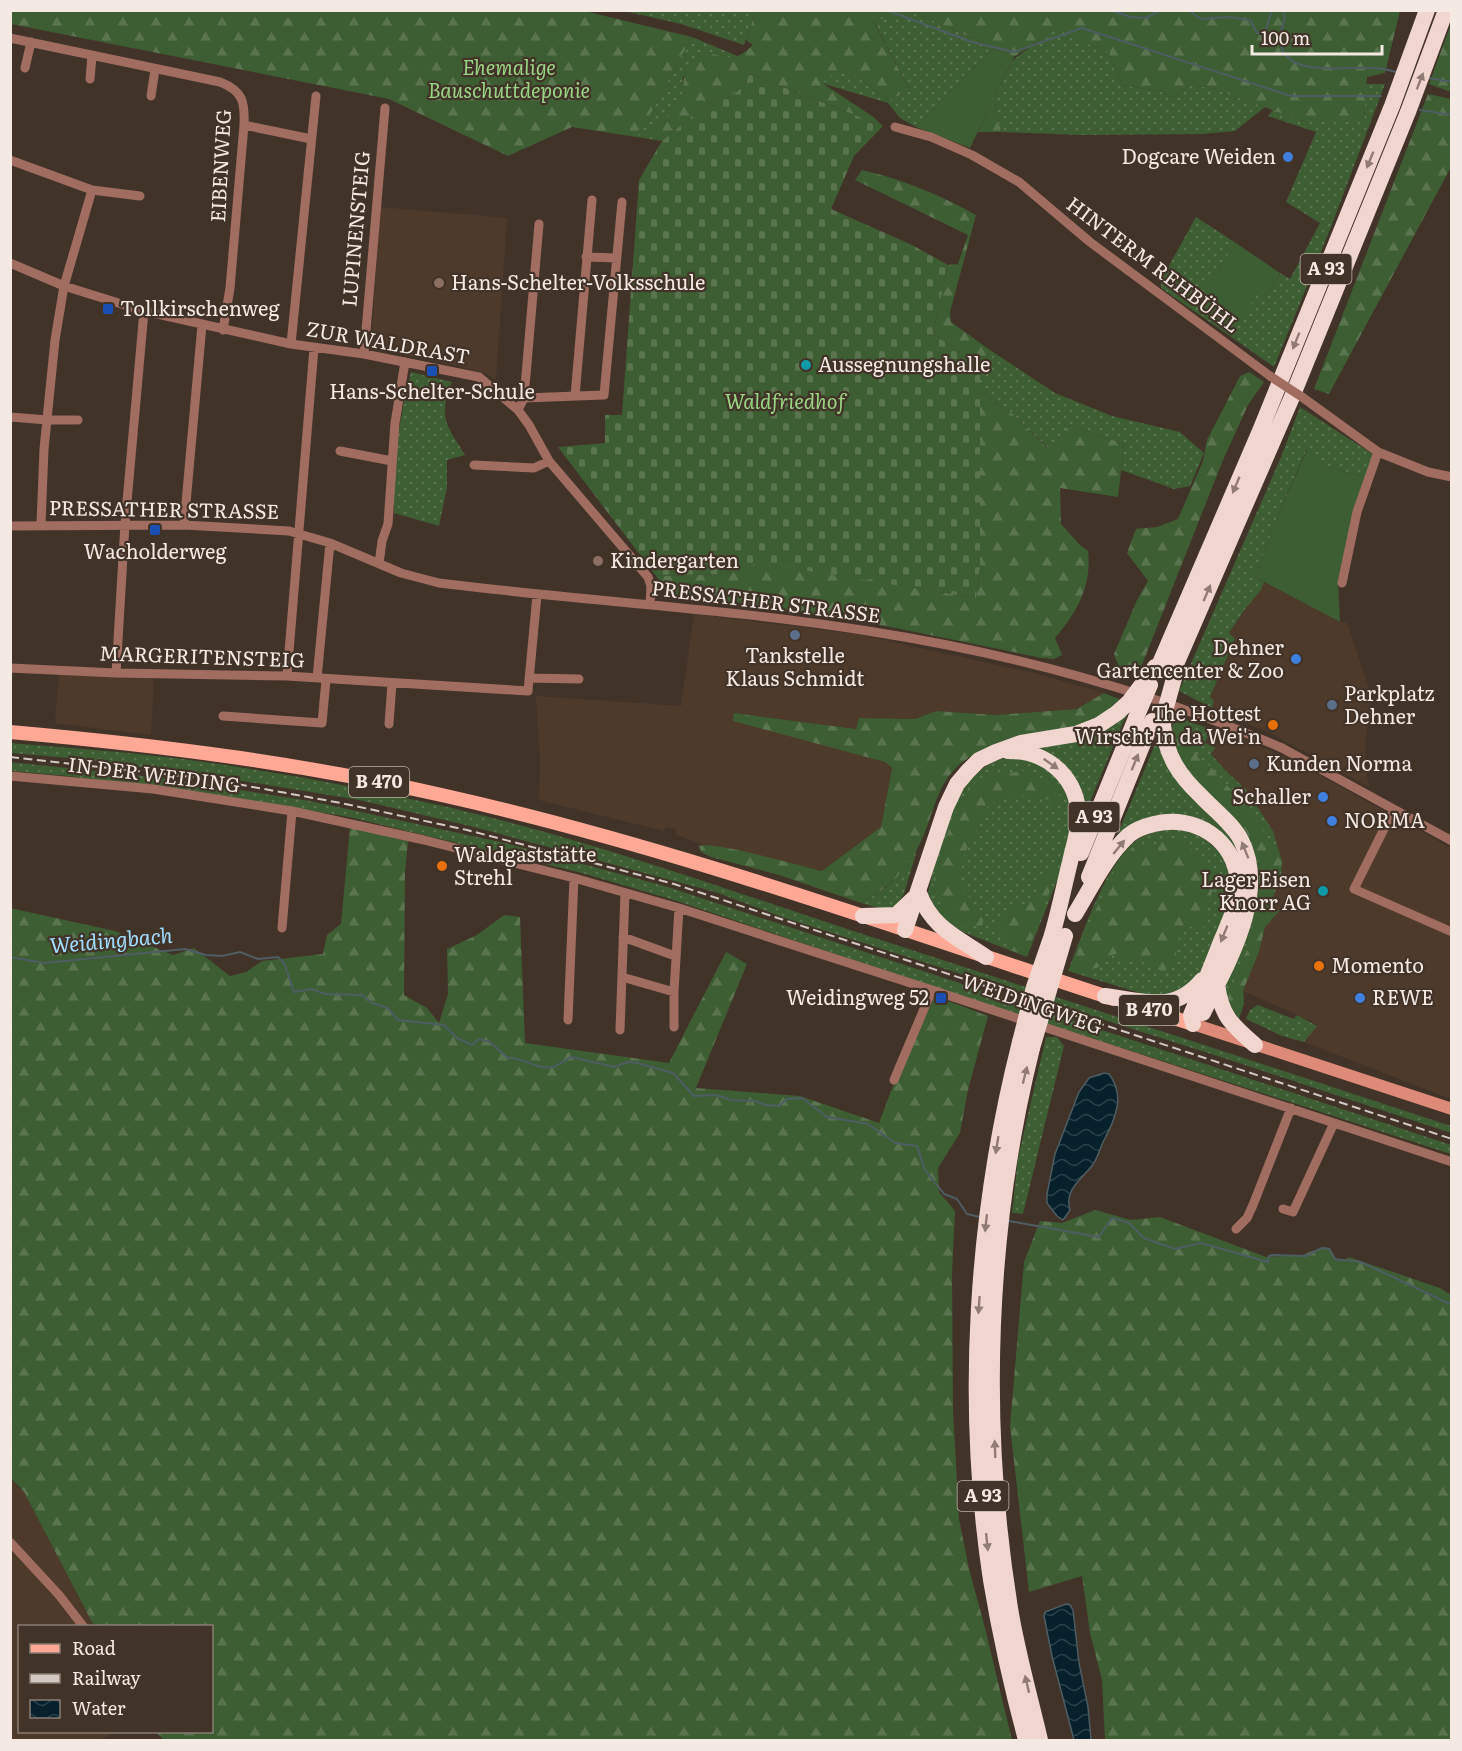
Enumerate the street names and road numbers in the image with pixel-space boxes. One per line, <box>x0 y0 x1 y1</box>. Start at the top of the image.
street label: EIBENWEG <box>201 109 237 223</box>
street label: LUPINENSTEIG <box>332 150 376 308</box>
street label: HINTERM REHBÜHL <box>1061 188 1247 339</box>
road number: A 93 <box>1300 254 1352 284</box>
street label: ZUR WALDRAST <box>304 312 472 370</box>
street label: PRESSATHER STRASSE <box>49 491 280 525</box>
street label: PRESSATHER STRASSE <box>650 571 882 629</box>
street label: MARGERITENSTEIG <box>99 636 305 674</box>
street label: IN DER WEIDING <box>66 748 242 798</box>
road number: B 470 <box>349 767 409 797</box>
road number: A 93 <box>1068 802 1120 832</box>
street label: WEIDINGWEG <box>958 964 1107 1040</box>
road number: B 470 <box>1119 995 1179 1025</box>
road number: A 93 <box>958 1481 1008 1511</box>

